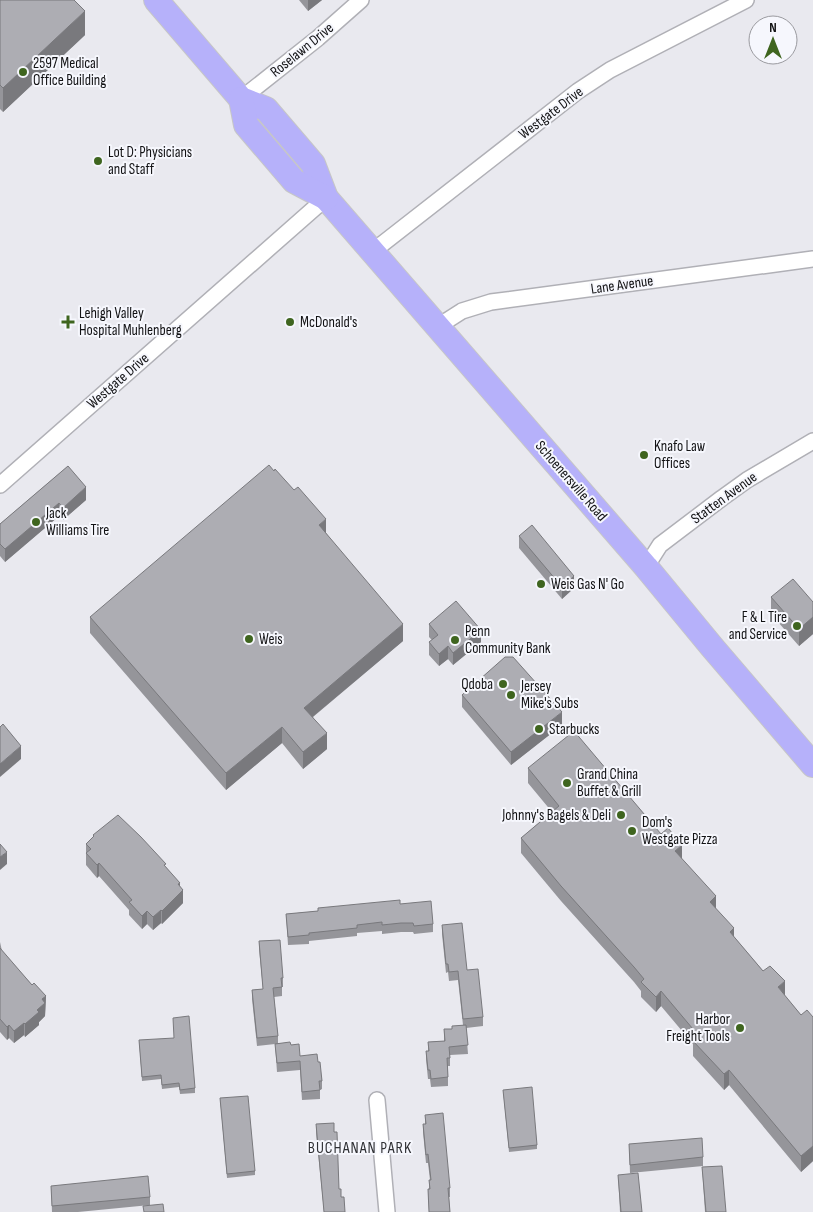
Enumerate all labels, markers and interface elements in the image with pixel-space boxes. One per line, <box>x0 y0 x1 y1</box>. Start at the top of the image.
north arrow <box>748 15 798 65</box>
street label: Roselawn Drive <box>266 19 338 81</box>
text: N <box>769 19 777 36</box>
place label: 2597 Medical Office Building <box>33 54 106 90</box>
marker: 2597 Medical Office Building <box>17 66 29 78</box>
street label: Westgate Drive <box>515 83 587 143</box>
place label: Lot D: Physicians and Staff <box>108 143 192 179</box>
marker: Lot D: Physicians and Staff <box>92 155 104 167</box>
street label: Lane Avenue <box>590 271 654 299</box>
place label: Lehigh Valley Hospital Muhlenberg <box>79 304 182 340</box>
place label: McDonald's <box>300 313 358 332</box>
marker: Lehigh Valley Hospital Muhlenberg <box>61 315 75 329</box>
marker: McDonald's <box>284 316 296 328</box>
street label: Westgate Drive <box>83 349 153 413</box>
street label: Schoenersville Road <box>531 437 611 525</box>
place label: Knafo Law Offices <box>654 437 706 473</box>
marker: Knafo Law Offices <box>638 449 650 461</box>
street label: Statten Avenue <box>687 468 761 528</box>
place label: Jack Williams Tire <box>45 504 109 540</box>
marker: Jack Williams Tire <box>30 516 42 528</box>
place label: Weis Gas N' Go <box>551 575 624 594</box>
marker: Weis Gas N' Go <box>535 578 547 590</box>
place label: F & L Tire and Service <box>729 608 787 644</box>
marker: F & L Tire and Service <box>791 620 803 632</box>
place label: Penn Community Bank <box>465 622 551 658</box>
place label: Weis <box>259 630 283 649</box>
marker: Weis <box>243 633 255 645</box>
marker: Penn Community Bank <box>449 634 461 646</box>
place label: Qdoba <box>461 675 493 694</box>
place label: Jersey Mike's Subs <box>520 677 579 713</box>
marker: Qdoba <box>497 678 509 690</box>
marker: Jersey Mike's Subs <box>505 689 517 701</box>
place label: Starbucks <box>549 720 599 739</box>
marker: Starbucks <box>533 723 545 735</box>
place label: Grand China Buffet & Grill <box>577 765 641 801</box>
marker: Grand China Buffet & Grill <box>561 777 573 789</box>
place label: Johnny's Bagels & Deli <box>501 806 611 825</box>
marker: Johnny's Bagels & Deli <box>615 809 627 821</box>
place label: Dom's Westgate Pizza <box>642 813 718 849</box>
marker: Dom's Westgate Pizza <box>626 825 638 837</box>
place label: Harbor Freight Tools <box>666 1010 731 1046</box>
marker: Harbor Freight Tools <box>734 1022 746 1034</box>
district label: BUCHANAN PARK <box>308 1139 412 1158</box>

